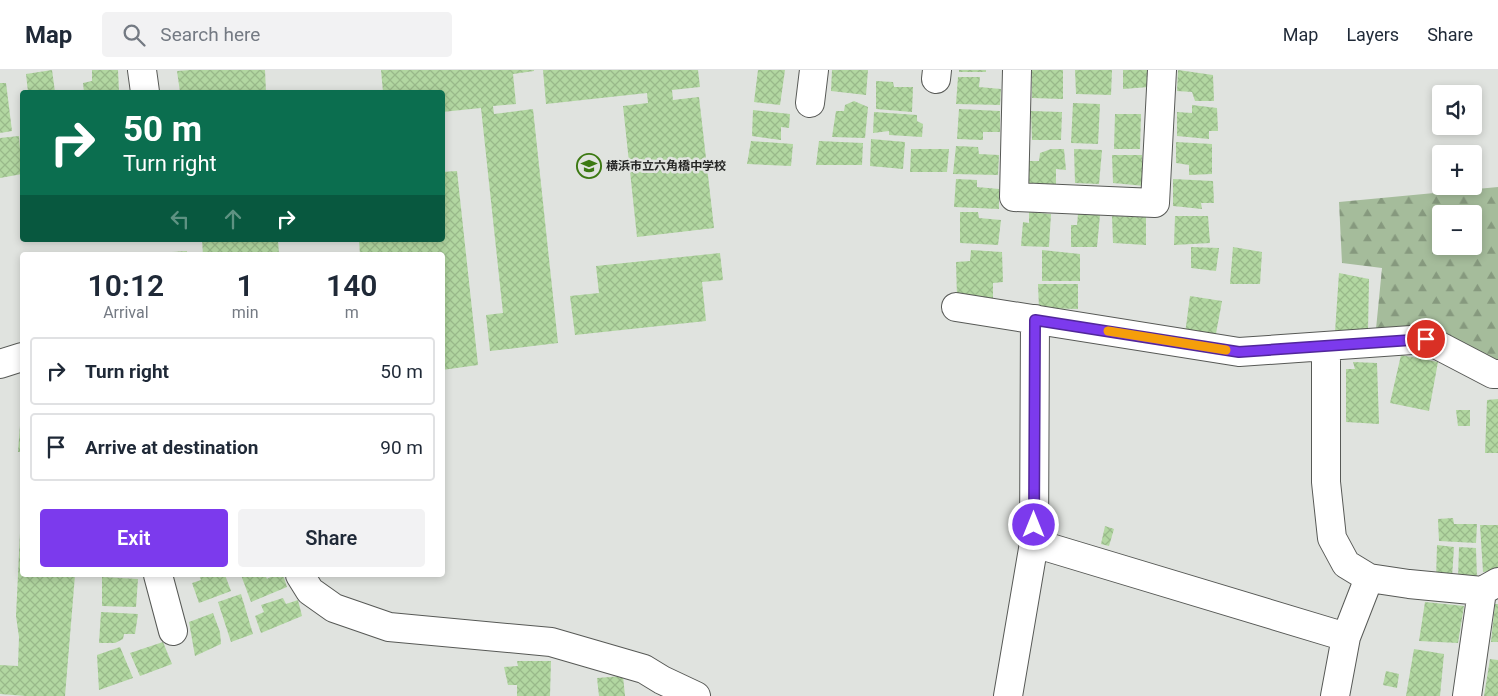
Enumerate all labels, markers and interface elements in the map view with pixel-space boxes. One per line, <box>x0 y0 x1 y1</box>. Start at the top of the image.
search box <box>102 12 452 57</box>
text: Map <box>25 21 72 49</box>
icon: search <box>120 21 148 49</box>
text: Search here <box>160 23 260 46</box>
text: Map <box>1283 24 1318 45</box>
text: Layers <box>1346 24 1399 45</box>
text: Share <box>1427 24 1473 45</box>
map controls <box>1432 85 1482 255</box>
button: sound <box>1432 85 1482 135</box>
text: 50 m <box>123 109 202 150</box>
icon: right <box>40 110 105 175</box>
button: + <box>1432 145 1482 195</box>
text: Turn right <box>123 151 217 176</box>
school or university icon: 横浜市立六角橋中学校 <box>576 153 602 179</box>
place label: 横浜市立六角橋中学校 <box>606 159 726 173</box>
icon: left <box>166 205 194 233</box>
icon: ahead <box>219 205 247 233</box>
icon: right <box>272 205 300 233</box>
button: − <box>1432 205 1482 255</box>
text: 10:12 <box>88 268 164 303</box>
text: 1 <box>237 268 254 303</box>
text: 140 <box>326 268 377 303</box>
text: Arrival <box>103 303 149 322</box>
text: min <box>232 303 259 322</box>
text: m <box>345 303 359 322</box>
pin <box>1405 318 1447 360</box>
icon: arrive <box>1412 325 1440 353</box>
icon: right <box>42 357 70 385</box>
text: Turn right <box>85 360 169 383</box>
text: 50 m <box>380 360 423 383</box>
icon: arrive <box>42 433 70 461</box>
text: Arrive at destination <box>85 436 258 459</box>
text: 90 m <box>380 436 423 459</box>
position arrow <box>1007 498 1059 550</box>
button: Exit <box>40 509 228 567</box>
button: Share <box>238 509 425 567</box>

